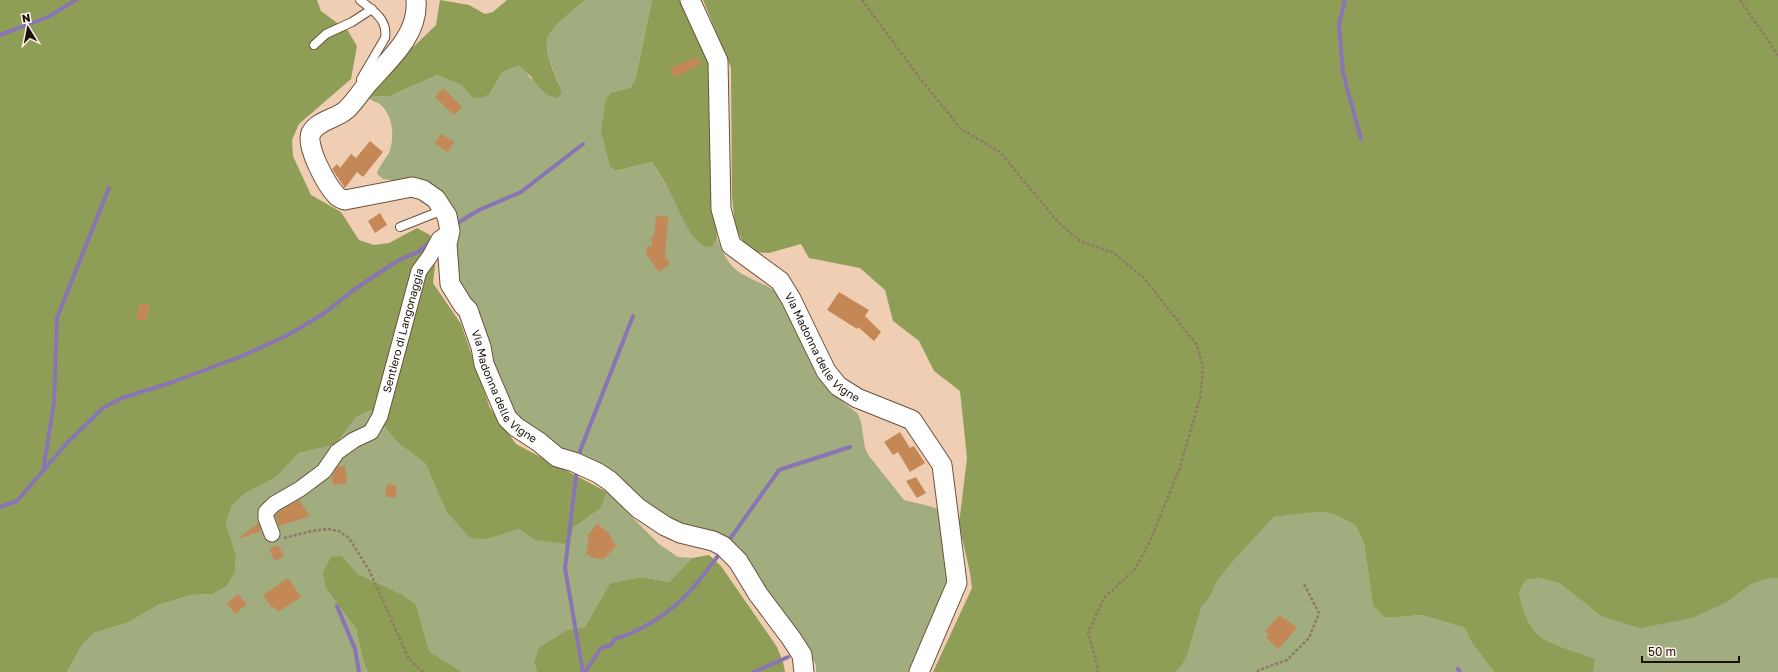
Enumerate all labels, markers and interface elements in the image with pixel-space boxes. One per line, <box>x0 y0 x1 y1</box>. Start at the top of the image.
north arrow <box>8 8 48 48</box>
text: N <box>21 11 31 25</box>
street label: Sentiero di Langonaggia <box>380 267 425 394</box>
street label: Via Madonna delle Vigne <box>782 290 862 404</box>
street label: Via Madonna delle Vigne <box>469 328 540 445</box>
scale bar <box>1642 638 1739 664</box>
text: 50 m <box>1648 644 1676 659</box>

